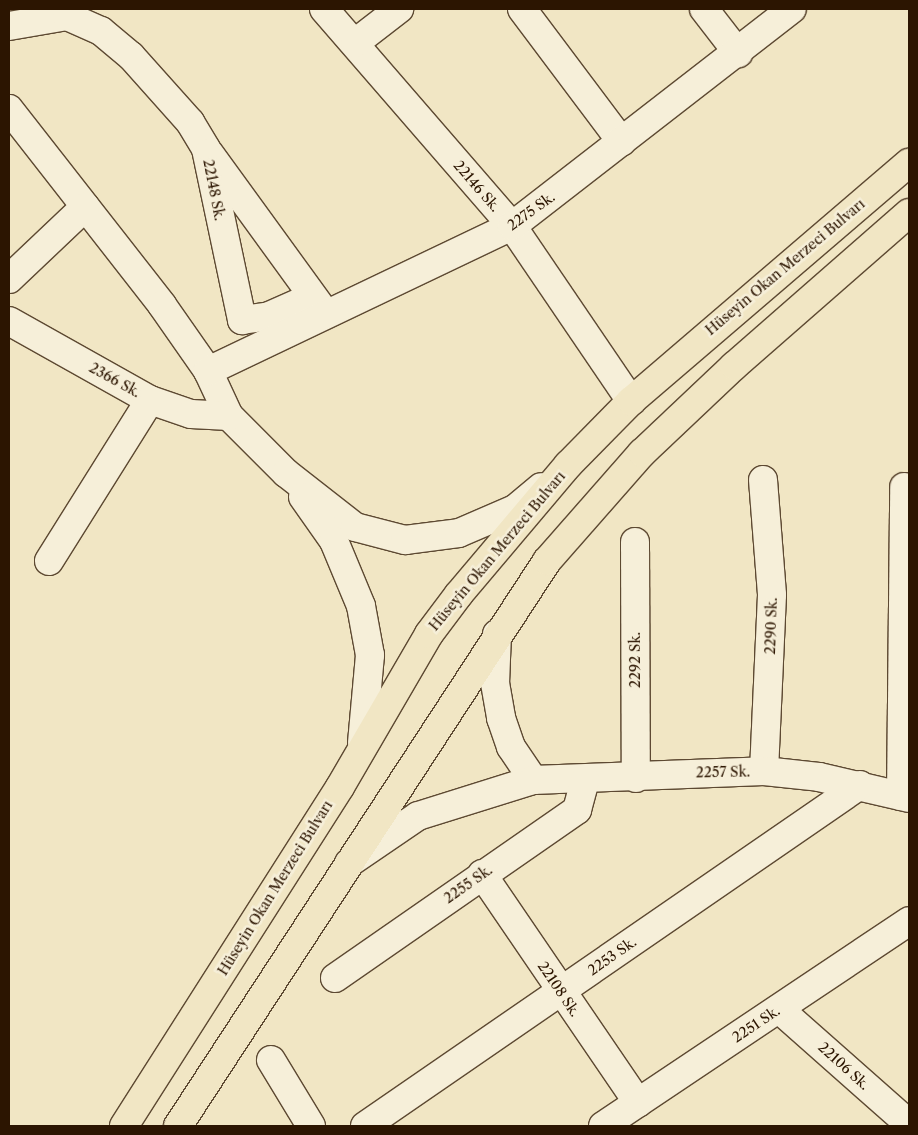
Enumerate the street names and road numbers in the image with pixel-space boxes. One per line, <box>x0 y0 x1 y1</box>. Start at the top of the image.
street label: 22146 Sk. <box>450 157 504 215</box>
street label: 22148 Sk. <box>200 158 228 222</box>
street label: 2275 Sk. <box>504 188 558 234</box>
street label: Hüseyin Okan Merzeci Bulvarı <box>702 195 868 339</box>
street label: 2366 Sk. <box>86 359 144 401</box>
street label: Hüseyin Okan Merzeci Bulvarı <box>425 468 569 634</box>
street label: 2290 Sk. <box>762 597 780 655</box>
street label: 2292 Sk. <box>627 632 643 688</box>
street label: 2257 Sk. <box>696 763 750 781</box>
street label: Hüseyin Okan Merzeci Bulvarı <box>214 798 336 978</box>
street label: 2255 Sk. <box>441 861 495 907</box>
street label: 2253 Sk. <box>585 933 639 979</box>
street label: 22108 Sk. <box>534 958 584 1020</box>
street label: 2251 Sk. <box>729 1002 783 1046</box>
street label: 22106 Sk. <box>815 1039 873 1093</box>

